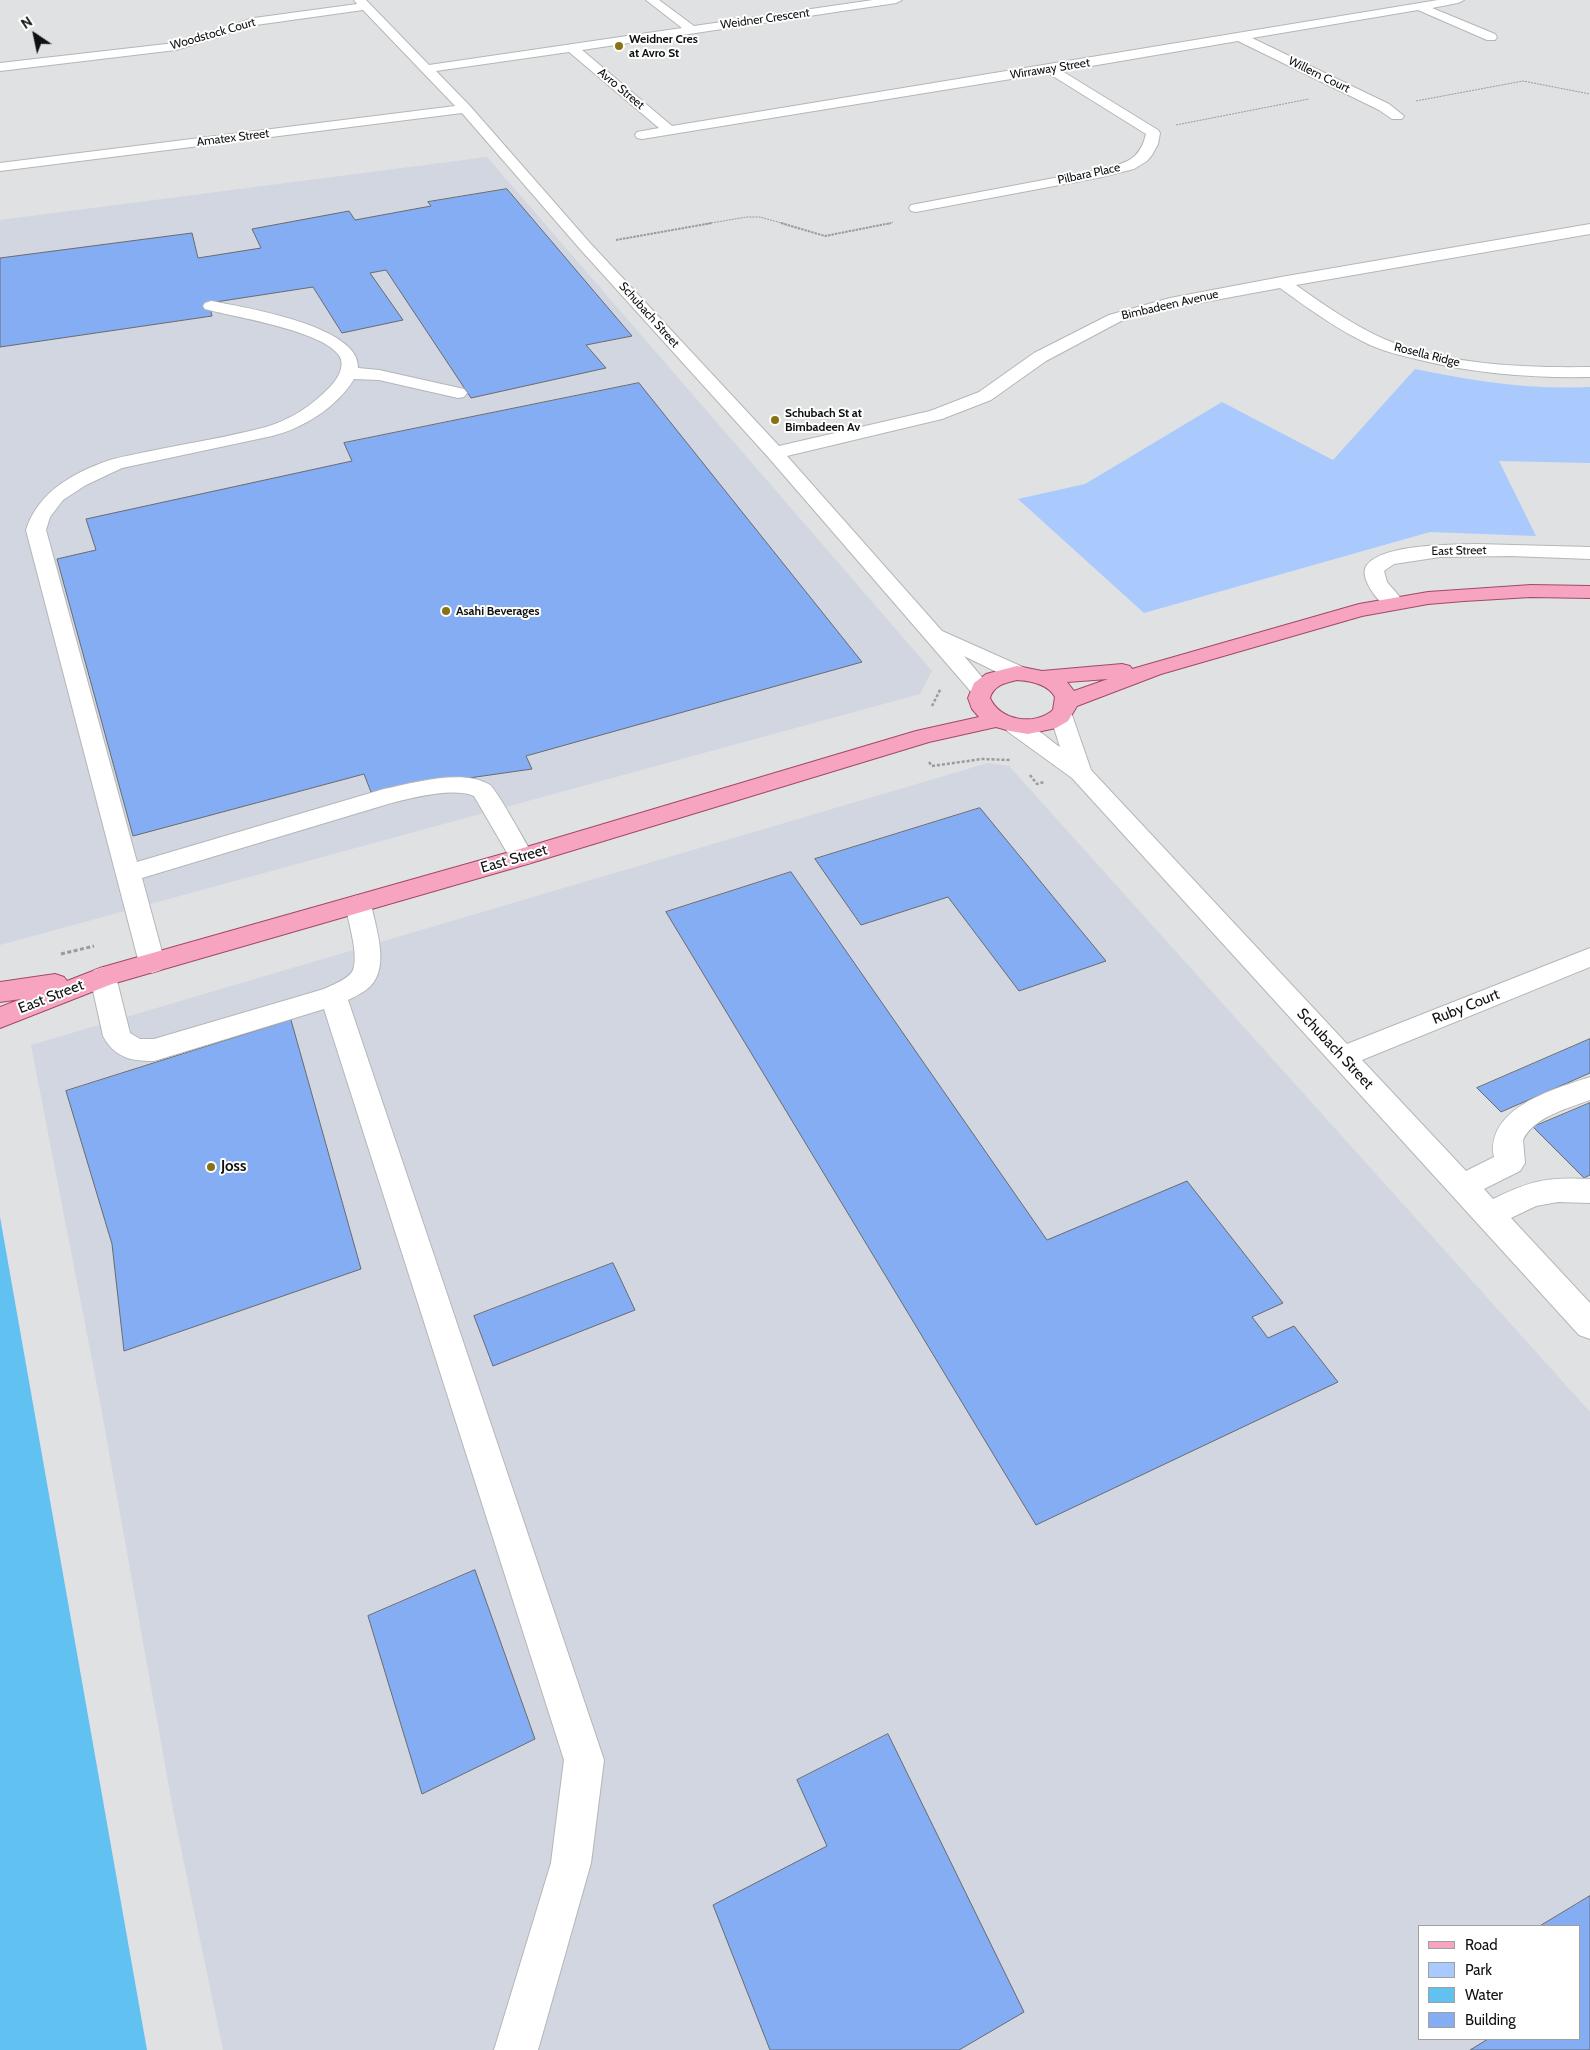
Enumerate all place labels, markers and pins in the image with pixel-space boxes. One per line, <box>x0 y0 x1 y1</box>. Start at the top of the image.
place label: Weidner Cres at Avro St <box>629 32 698 60</box>
marker: Weidner Cres at Avro St <box>613 40 625 52</box>
place label: Schubach St at Bimbadeen Av <box>785 406 862 434</box>
marker: Schubach St at Bimbadeen Av <box>769 414 781 426</box>
place label: Asahi Beverages <box>456 604 539 618</box>
marker: Asahi Beverages <box>440 605 452 617</box>
place label: Joss <box>221 1158 246 1176</box>
marker: Joss <box>205 1161 217 1173</box>

